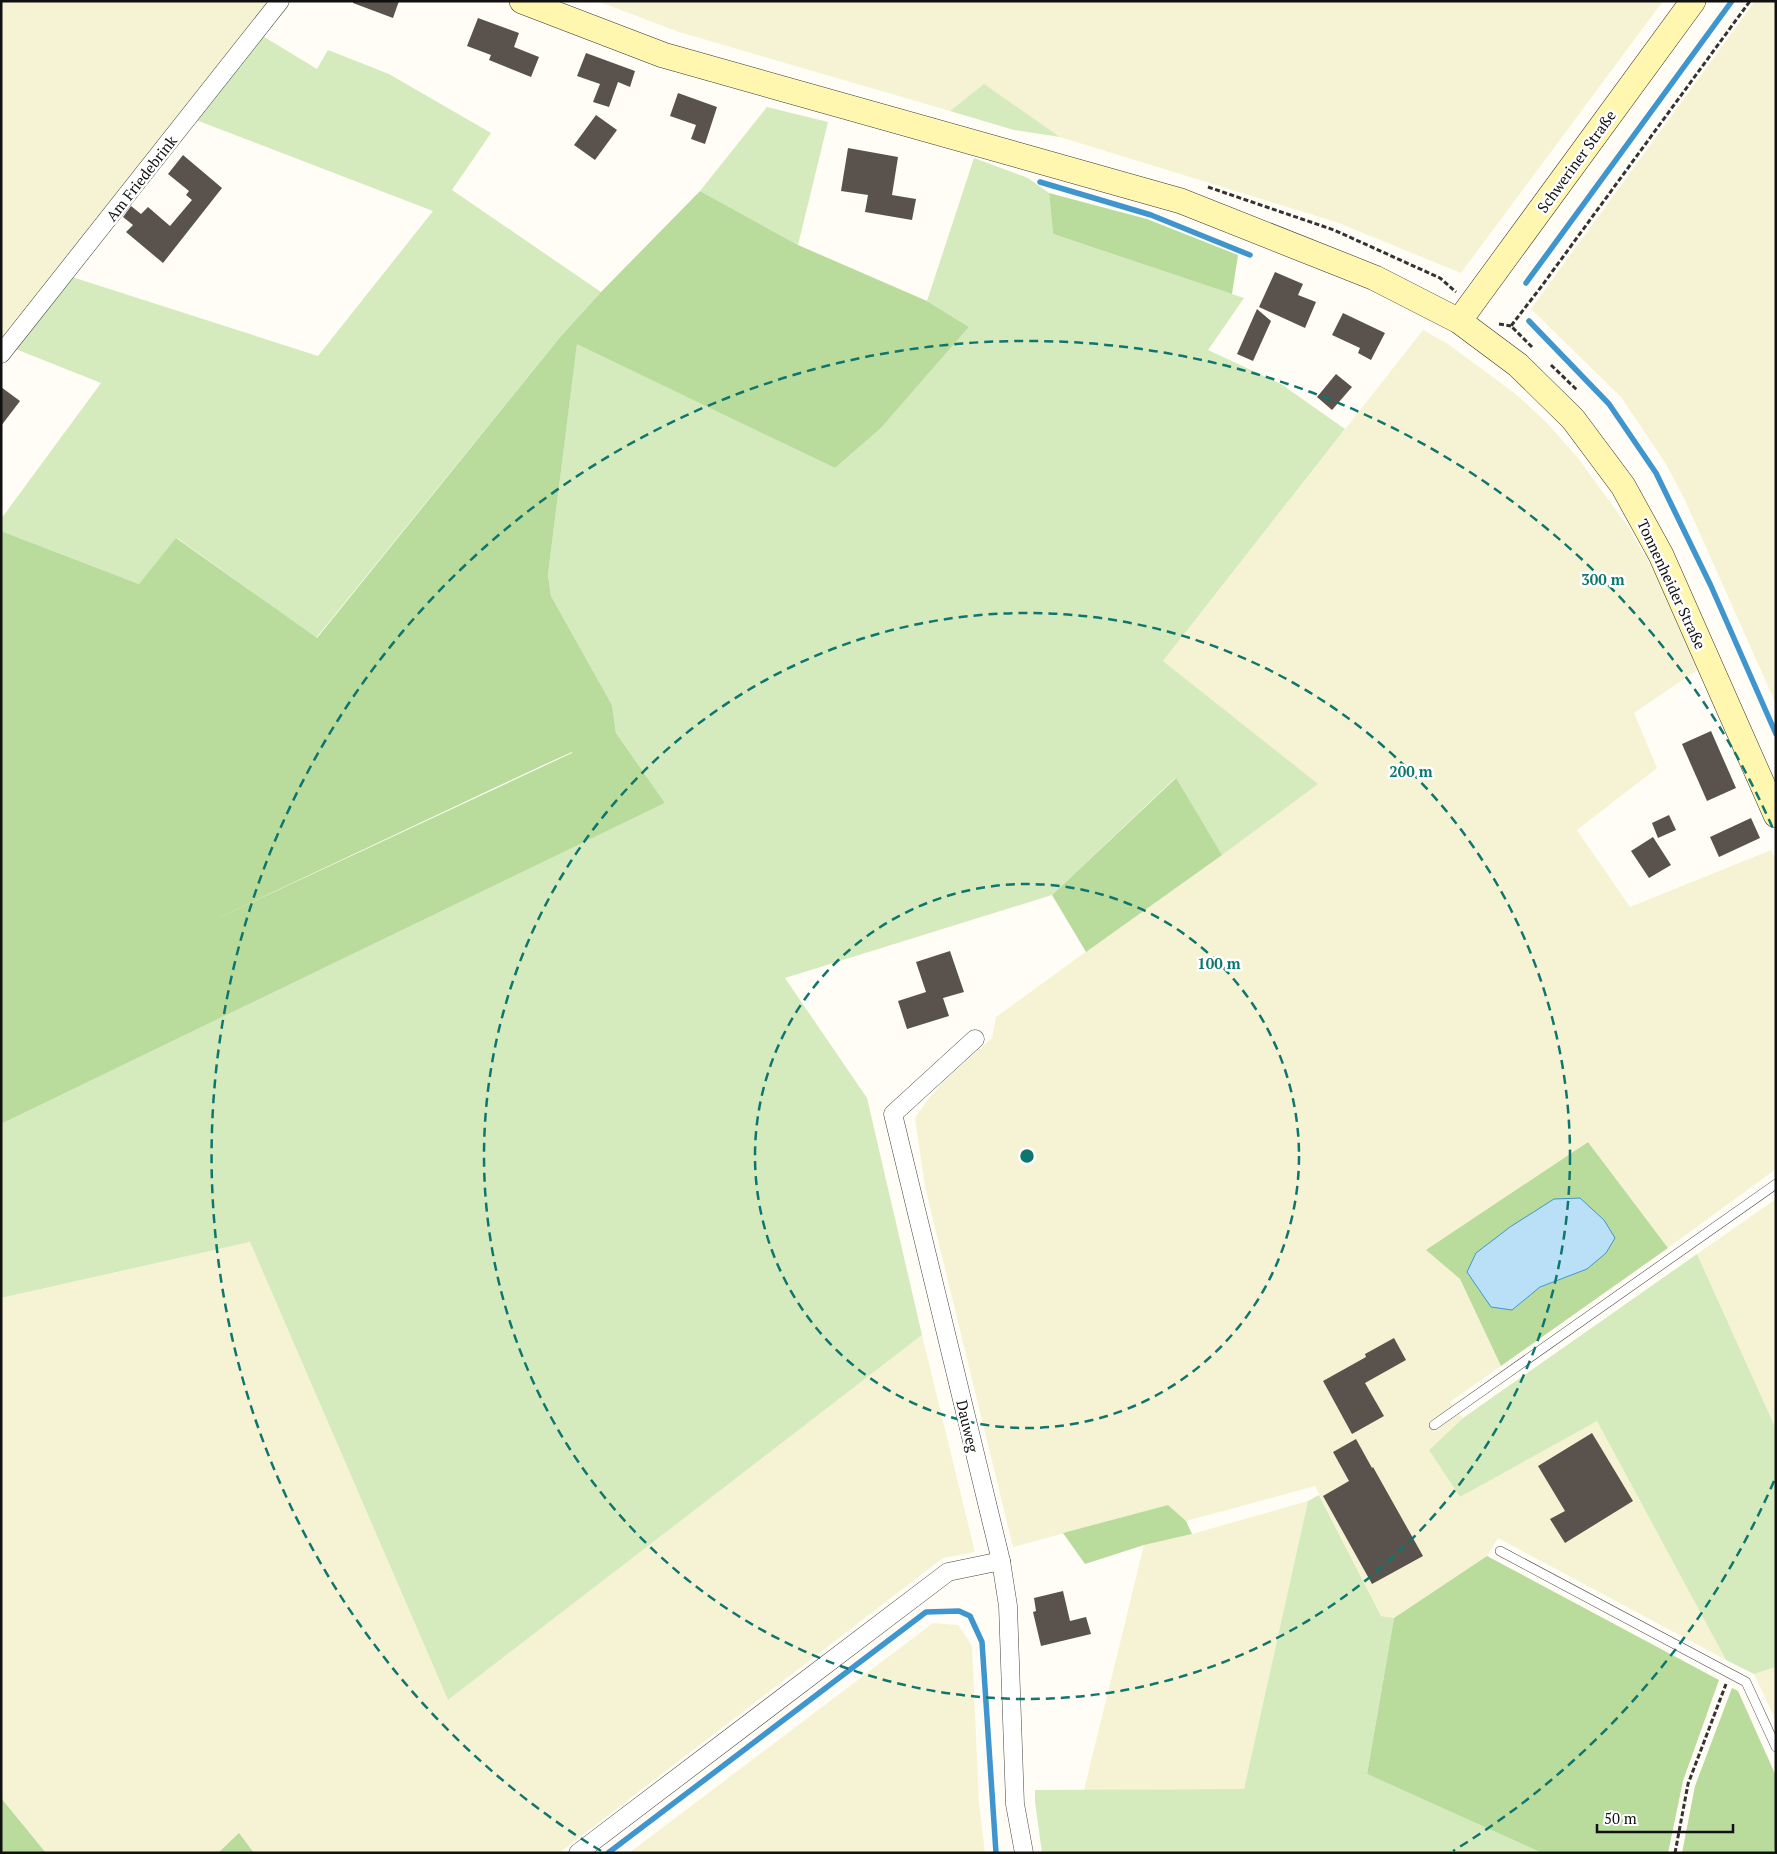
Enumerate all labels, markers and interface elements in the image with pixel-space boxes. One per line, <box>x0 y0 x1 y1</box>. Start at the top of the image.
street label: Schweriner Straße <box>1532 106 1620 216</box>
street label: Am Friedebrink <box>101 131 181 225</box>
street label: Tonnenheider Straße <box>1633 516 1711 652</box>
text: 300 m <box>1581 569 1625 589</box>
text: 200 m <box>1389 761 1433 781</box>
text: 100 m <box>1197 953 1241 973</box>
centre of rings <box>1018 1147 1036 1165</box>
street label: Dauweg <box>952 1398 984 1455</box>
scale bar <box>1597 1802 1733 1834</box>
text: 50 m <box>1604 1808 1637 1828</box>

